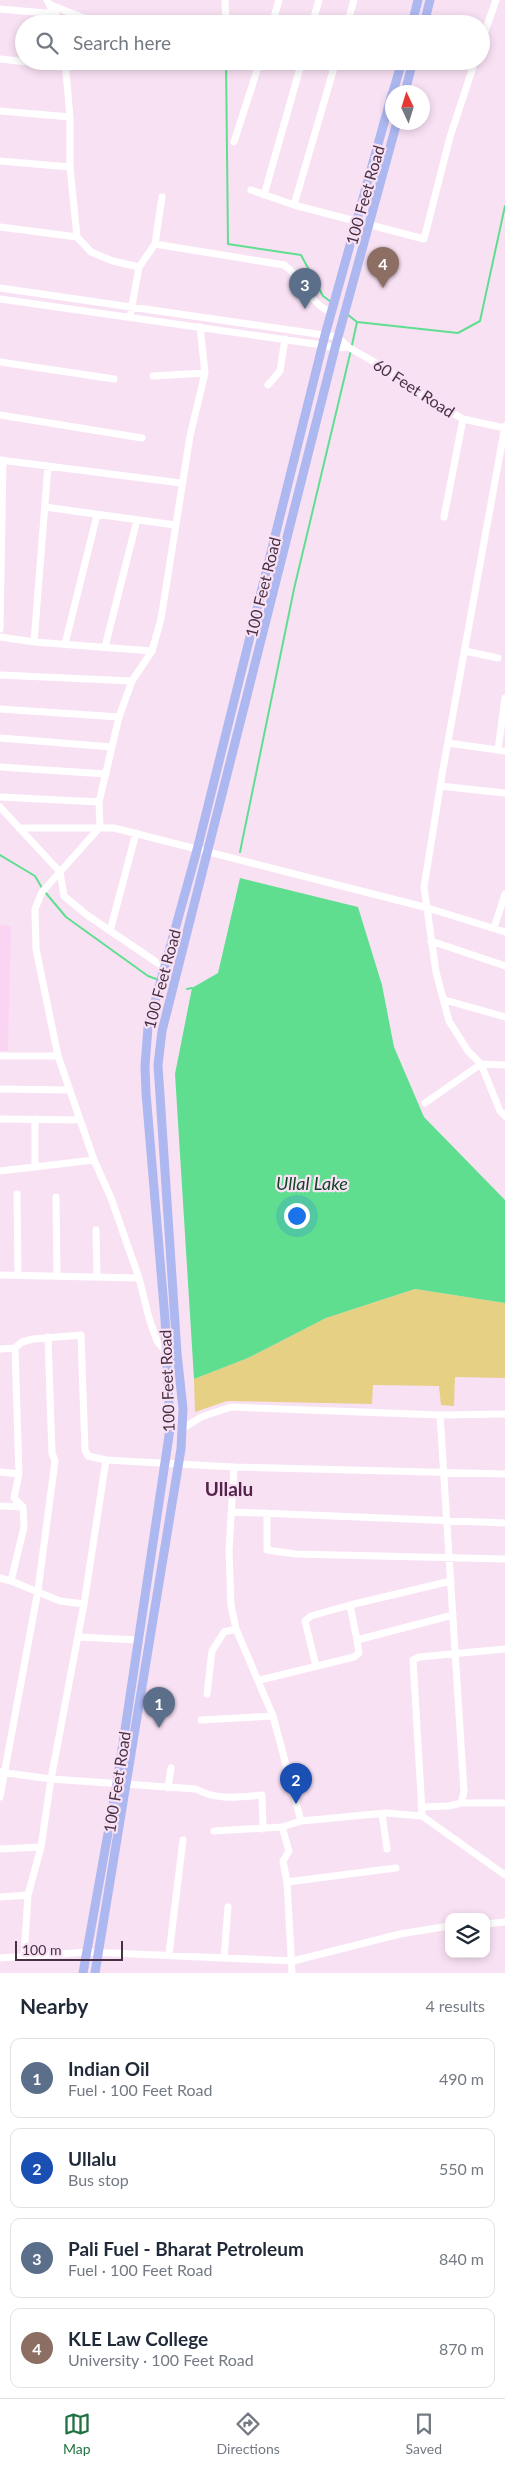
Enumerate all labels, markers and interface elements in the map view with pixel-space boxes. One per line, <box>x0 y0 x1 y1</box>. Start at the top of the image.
search box <box>15 15 490 70</box>
icon: search <box>33 29 61 57</box>
text: Search here <box>73 31 171 54</box>
north arrow <box>385 85 430 130</box>
street label: 100 Feet Road <box>341 143 388 247</box>
pin: 4 <box>367 247 399 288</box>
pin: 3 <box>289 268 321 309</box>
street label: 60 Feet Road <box>370 354 459 421</box>
street label: 100 Feet Road <box>241 535 284 639</box>
street label: 100 Feet Road <box>139 927 184 1031</box>
water label: Ullal Lake <box>276 1172 348 1194</box>
your location <box>284 1203 310 1229</box>
street label: 100 Feet Road <box>155 1329 178 1433</box>
district label: Ullalu <box>205 1477 253 1500</box>
pin: 1 <box>143 1687 175 1728</box>
street label: 100 Feet Road <box>99 1730 134 1834</box>
pin: 2 <box>280 1763 312 1804</box>
map controls <box>445 1913 490 1958</box>
button: layers <box>445 1913 490 1958</box>
scale bar <box>15 1938 122 1961</box>
text: 100 m <box>22 1941 61 1958</box>
text: Nearby <box>20 1993 88 2018</box>
text: 4 results <box>425 1996 485 2015</box>
text: Indian Oil <box>68 2057 150 2080</box>
text: 1 <box>32 2069 42 2088</box>
text: 490 m <box>439 2069 484 2088</box>
text: Fuel · 100 Feet Road <box>68 2080 212 2099</box>
text: Ullalu <box>68 2147 116 2170</box>
text: 2 <box>32 2159 42 2178</box>
text: 550 m <box>439 2159 484 2178</box>
text: Bus stop <box>68 2170 129 2189</box>
text: Pali Fuel - Bharat Petroleum <box>68 2237 304 2260</box>
text: 3 <box>32 2249 42 2268</box>
text: 840 m <box>439 2249 484 2268</box>
text: Fuel · 100 Feet Road <box>68 2260 212 2279</box>
text: KLE Law College <box>68 2327 208 2350</box>
text: 4 <box>32 2339 42 2358</box>
text: 870 m <box>439 2339 484 2358</box>
text: University · 100 Feet Road <box>68 2350 254 2369</box>
tab: Map <box>63 2410 91 2457</box>
tab: Directions <box>217 2410 280 2457</box>
tab: Saved <box>406 2410 442 2457</box>

